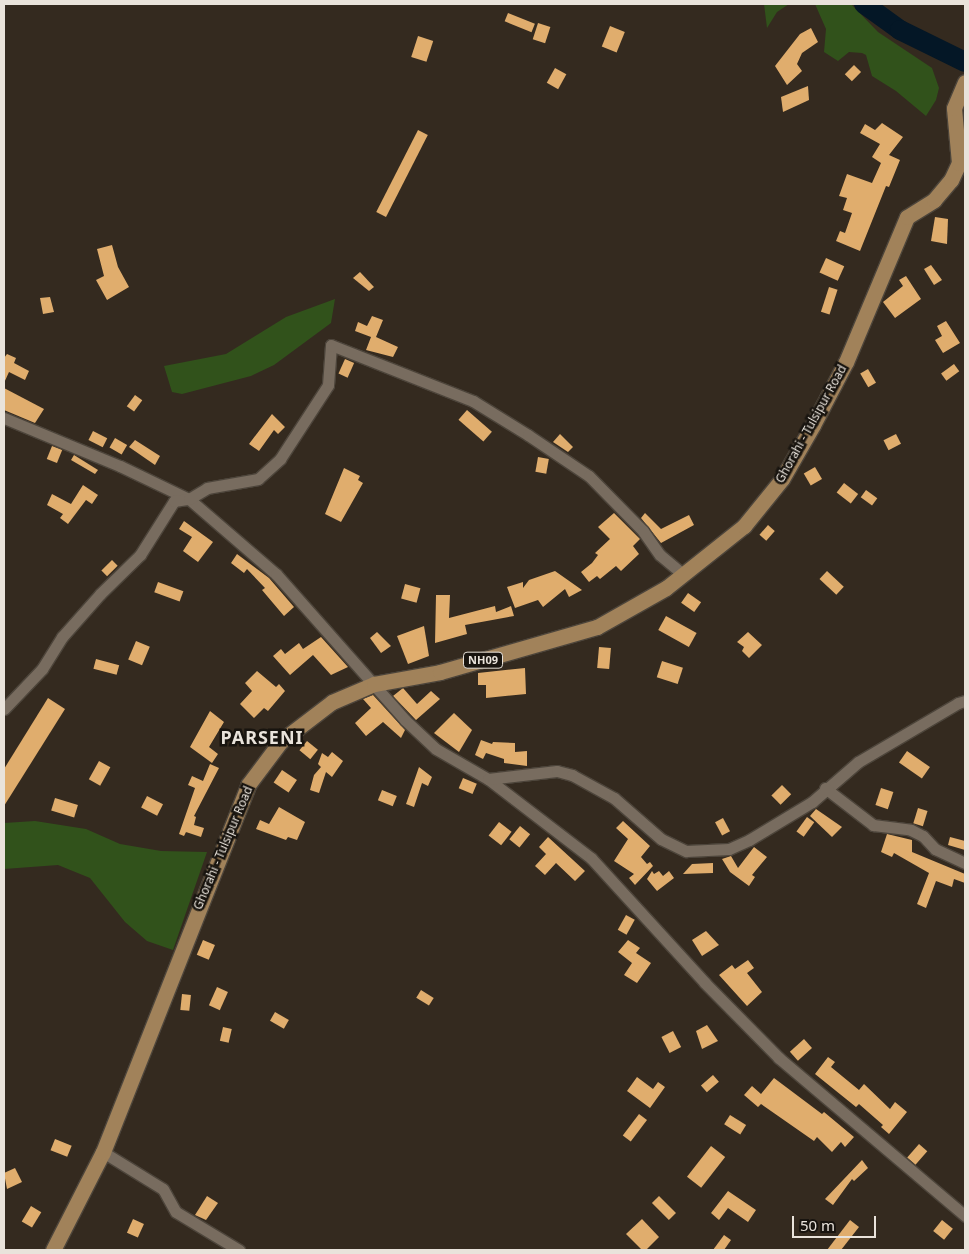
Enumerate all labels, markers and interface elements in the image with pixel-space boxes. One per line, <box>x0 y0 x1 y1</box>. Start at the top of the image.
street label: Ghorahi - Tulsipur Road <box>773 363 849 485</box>
road number: NH09 <box>463 652 503 668</box>
district label: PARSENI <box>220 726 304 748</box>
street label: Ghorahi - Tulsipur Road <box>190 784 256 912</box>
scale bar <box>794 1206 878 1238</box>
text: 50 m <box>800 1215 835 1235</box>

